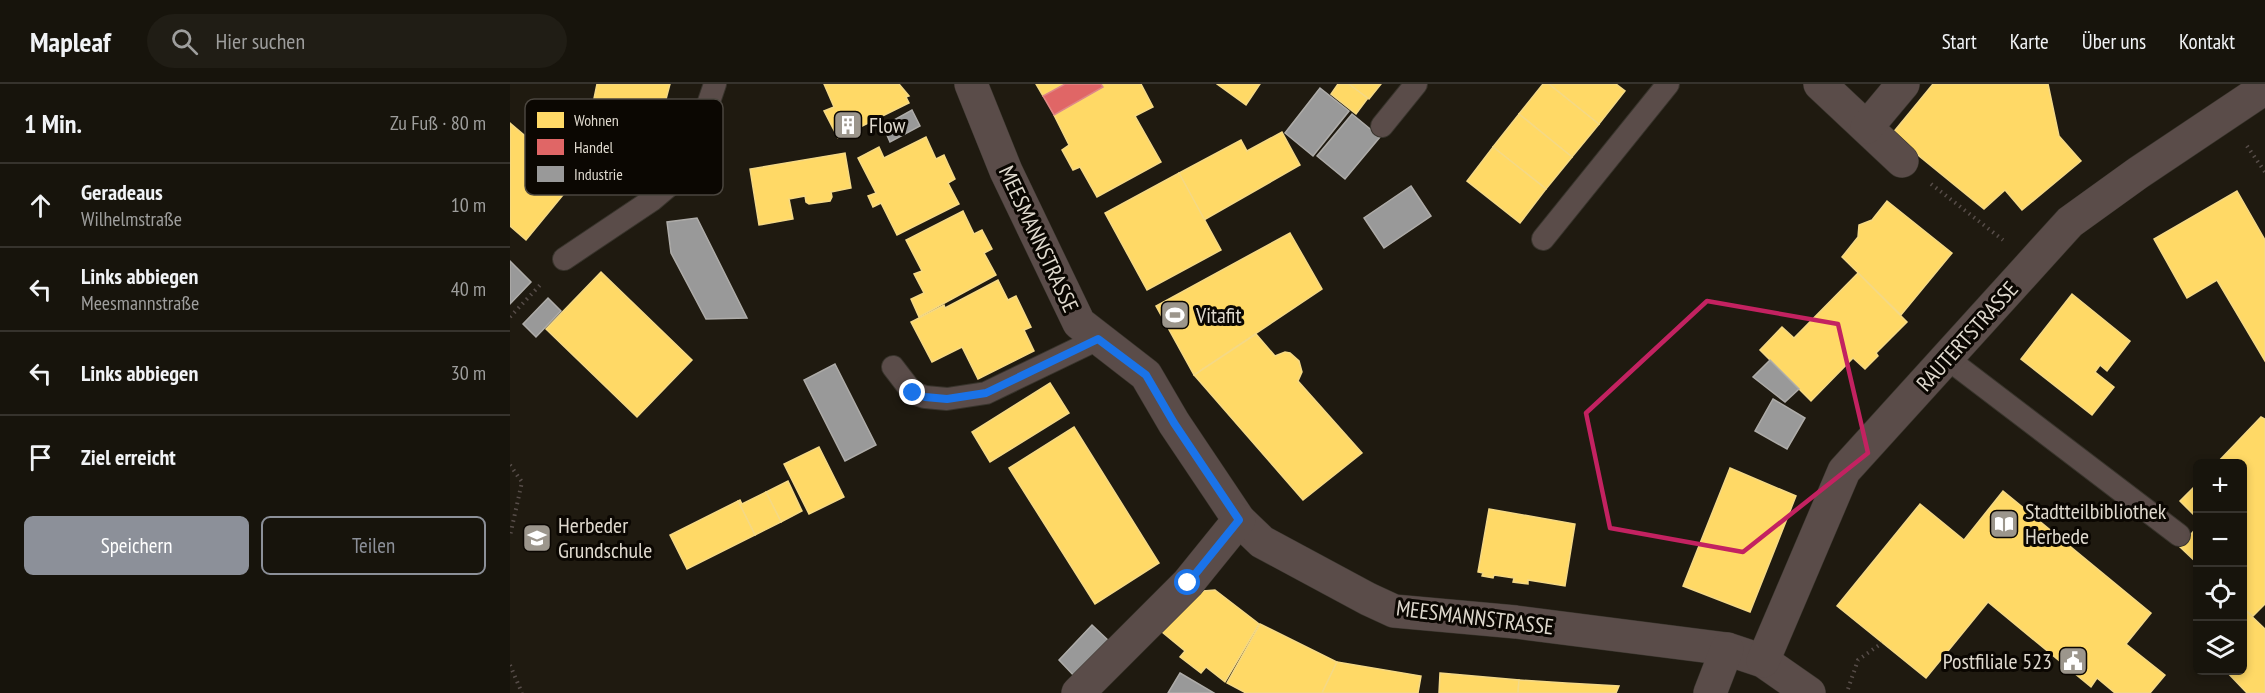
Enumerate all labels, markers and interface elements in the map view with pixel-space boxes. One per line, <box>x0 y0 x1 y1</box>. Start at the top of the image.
search box <box>147 14 567 68</box>
text: Mapleaf <box>30 23 111 60</box>
icon: search <box>168 25 201 58</box>
text: Hier suchen <box>216 27 305 55</box>
text: Start <box>1942 28 1977 55</box>
text: Karte <box>2010 28 2049 55</box>
text: Über uns <box>2082 28 2146 55</box>
text: Kontakt <box>2179 28 2235 55</box>
legend <box>525 99 723 195</box>
text: 1 Min. <box>24 107 82 140</box>
building icon: Flow <box>832 109 864 141</box>
text: Zu Fuß · 80 m <box>390 110 486 136</box>
text: Wohnen <box>574 110 619 130</box>
place label: Flow <box>869 111 906 139</box>
text: Handel <box>574 137 614 157</box>
street label: MEESMANNSTRASSE <box>993 161 1085 317</box>
text: Industrie <box>574 164 623 184</box>
text: Geradeaus <box>81 178 163 206</box>
icon: ahead <box>24 189 57 222</box>
text: 10 m <box>451 192 486 218</box>
text: Wilhelmstraße <box>81 206 182 232</box>
text: Links abbiegen <box>81 262 198 290</box>
icon: left <box>24 273 57 306</box>
street label: RAUTERTSTRASSE <box>1910 275 2024 397</box>
text: 40 m <box>451 276 486 302</box>
text: Meesmannstraße <box>81 290 199 316</box>
sports icon: Vitafit <box>1159 299 1191 331</box>
place label: Vitafit <box>1195 301 1241 329</box>
icon: left <box>24 357 57 390</box>
text: Links abbiegen <box>81 359 198 387</box>
text: 30 m <box>451 360 486 386</box>
route end <box>899 379 925 405</box>
icon: arrive <box>24 441 57 474</box>
text: Ziel erreicht <box>81 443 176 471</box>
map controls <box>2193 459 2247 675</box>
button: + <box>2193 459 2247 513</box>
place label: Stadtteilbibliothek Herbede <box>2025 497 2167 550</box>
library icon: Stadtteilbibliothek Herbede <box>1988 508 2020 540</box>
place label: Herbeder Grundschule <box>558 511 652 564</box>
button: − <box>2193 513 2247 567</box>
button: Speichern <box>24 516 249 575</box>
button: Teilen <box>261 516 486 575</box>
school or university icon: Herbeder Grundschule <box>521 522 553 554</box>
button: locate <box>2193 567 2247 621</box>
route start <box>1174 569 1200 595</box>
street label: MEESMANNSTRASSE <box>1395 593 1555 641</box>
button: layers <box>2193 621 2247 675</box>
public building icon: Postfiliale 523 <box>2057 645 2089 677</box>
place label: Postfiliale 523 <box>1943 647 2052 675</box>

